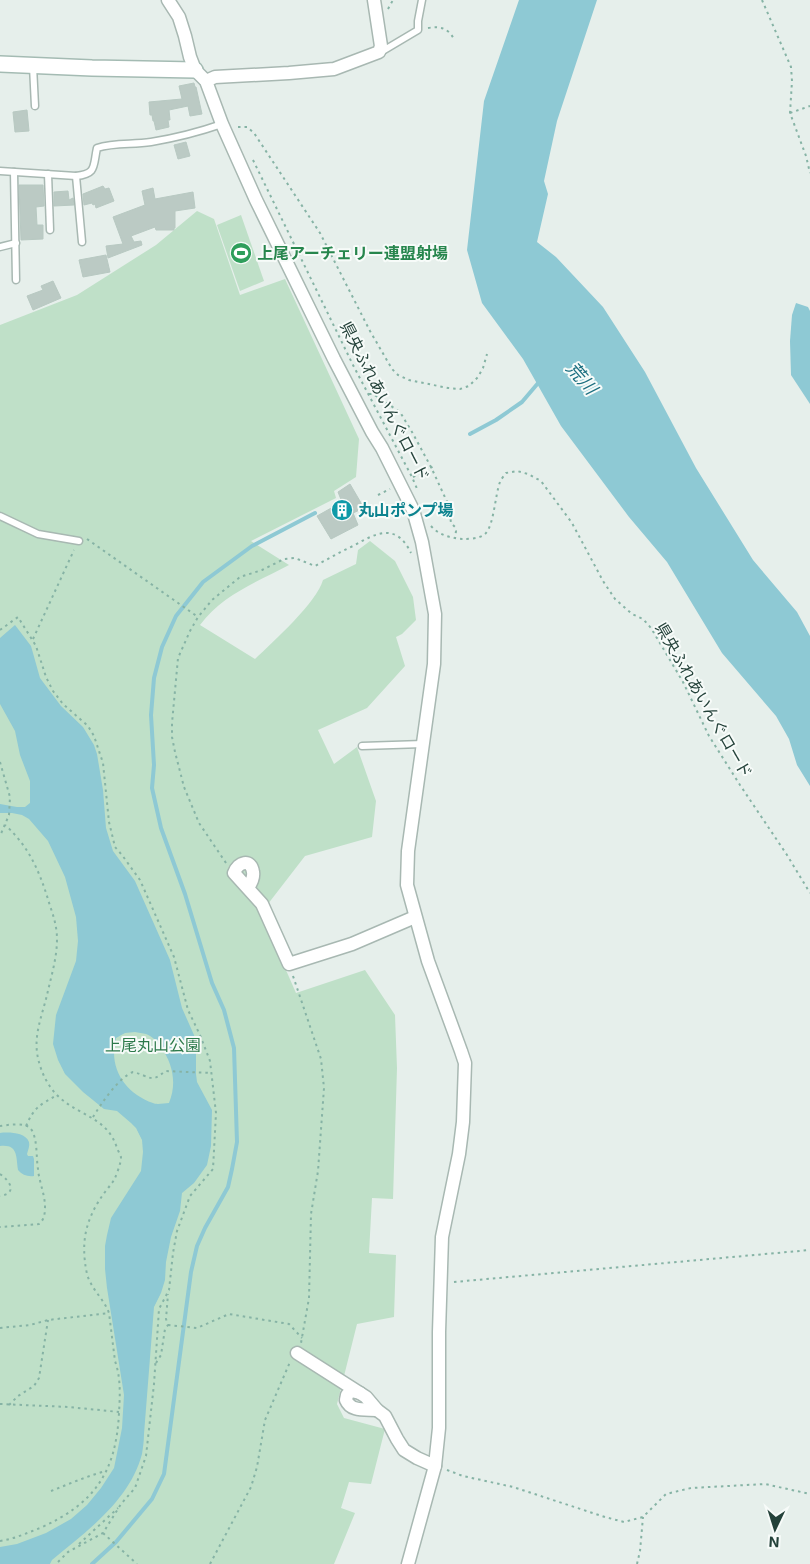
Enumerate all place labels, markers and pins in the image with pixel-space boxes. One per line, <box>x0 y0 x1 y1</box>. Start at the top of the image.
sports icon: 上尾アーチェリー連盟射場 <box>229 241 253 265</box>
place label: 上尾アーチェリー連盟射場 <box>257 243 448 263</box>
building icon: 丸山ポンプ場 <box>330 498 354 522</box>
place label: 丸山ポンプ場 <box>358 500 454 520</box>

